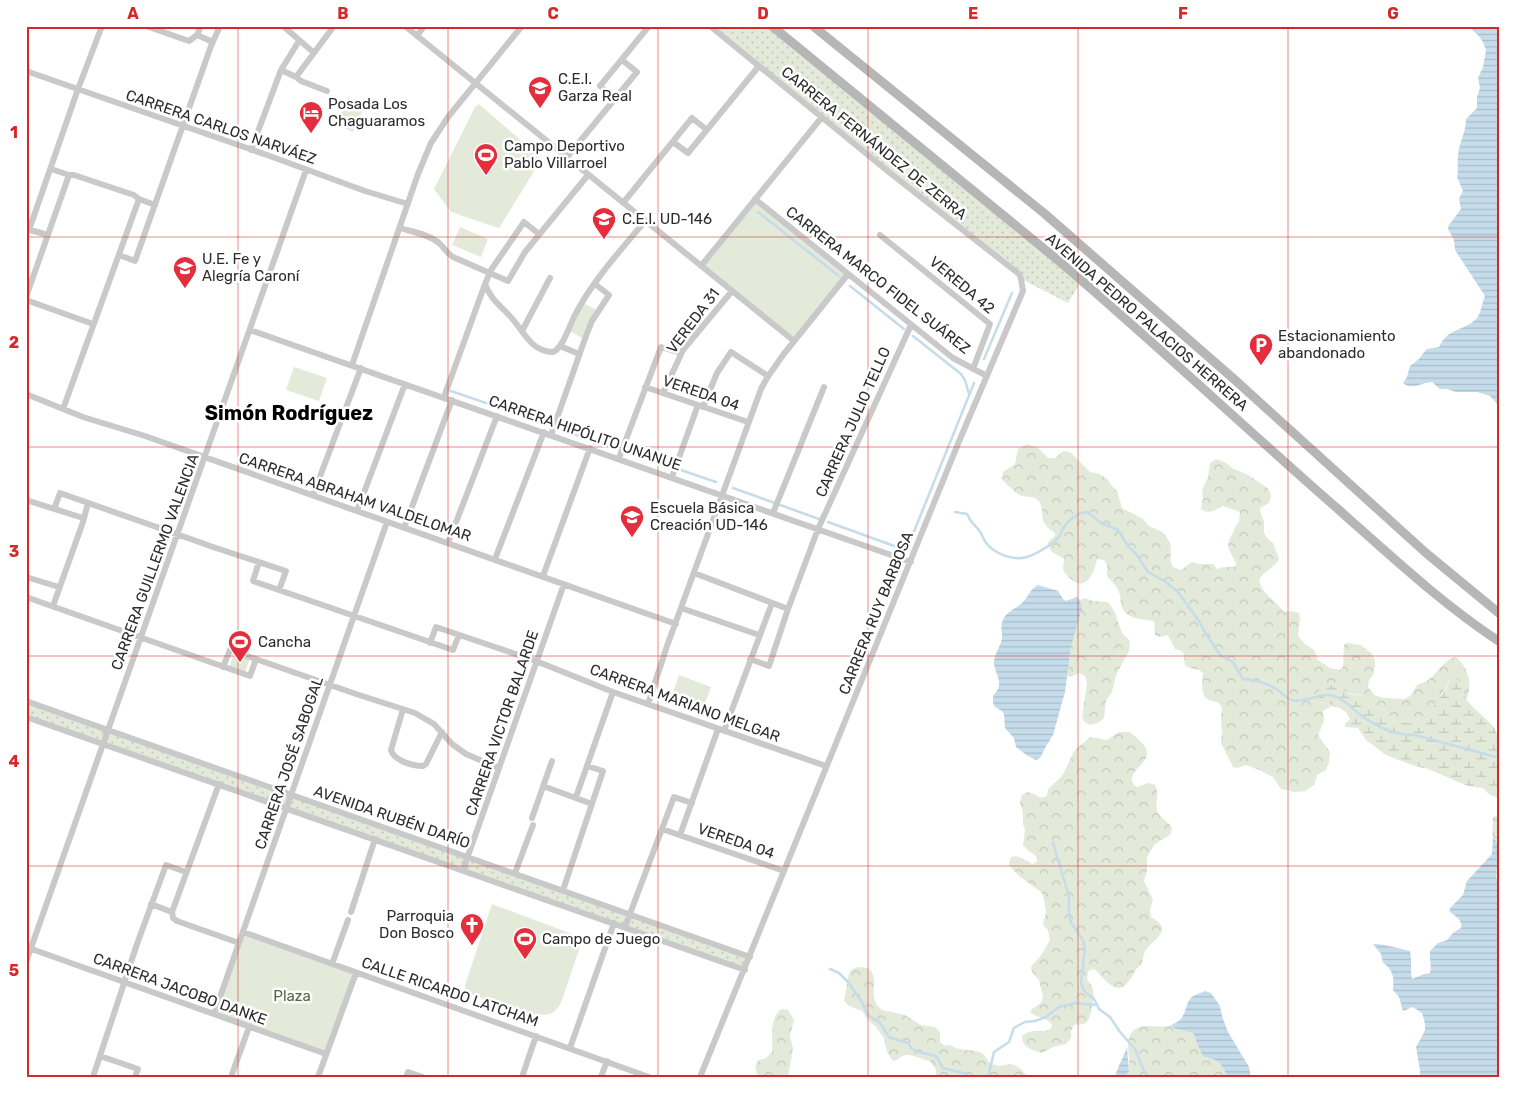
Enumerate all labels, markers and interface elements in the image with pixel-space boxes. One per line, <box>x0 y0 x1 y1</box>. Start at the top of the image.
text: A <box>127 4 139 23</box>
text: B <box>337 4 349 23</box>
text: C <box>547 4 559 23</box>
text: D <box>757 4 769 23</box>
text: E <box>968 4 978 23</box>
text: F <box>1178 4 1188 23</box>
text: G <box>1387 4 1399 23</box>
street label: CARRERA FERNÁNDEZ DE ZERRA <box>778 63 970 223</box>
place label: C.E.I. Garza Real <box>558 70 632 105</box>
school or university icon: C.E.I. Garza Real <box>527 75 553 109</box>
street label: CARRERA CARLOS NARVÁEZ <box>123 86 319 168</box>
place label: Posada Los Chaguaramos <box>328 95 425 130</box>
hotel icon: Posada Los Chaguaramos <box>298 100 324 134</box>
text: 1 <box>10 123 18 142</box>
place label: Campo Deportivo Pablo Villarroel <box>504 137 625 172</box>
sports icon: Campo Deportivo Pablo Villarroel <box>473 142 499 176</box>
street label: CARRERA MARCO FIDEL SUÁREZ <box>782 202 974 358</box>
school or university icon: C.E.I. UD-146 <box>591 206 617 240</box>
place label: C.E.I. UD-146 <box>622 210 712 228</box>
street label: AVENIDA PEDRO PALACIOS HERRERA <box>1042 229 1252 415</box>
place label: U.E. Fe y Alegría Caroní <box>202 250 301 285</box>
street label: VEREDA 42 <box>926 253 998 318</box>
school or university icon: U.E. Fe y Alegría Caroní <box>172 255 198 289</box>
street label: VEREDA 31 <box>663 285 723 357</box>
place label: Estacionamiento abandonado <box>1278 327 1396 362</box>
parking icon: Estacionamiento abandonado <box>1248 332 1274 366</box>
text: 2 <box>9 333 19 352</box>
street label: CARRERA JULIO TELLO <box>812 344 894 500</box>
street label: VEREDA 04 <box>660 371 742 415</box>
street label: CARRERA HIPÓLITO UNANUE <box>486 392 684 474</box>
district label: Simón Rodríguez <box>205 401 373 425</box>
street label: CARRERA ABRAHAM VALDELOMAR <box>236 449 474 545</box>
street label: CARRERA GUILLERMO VALENCIA <box>107 451 203 673</box>
place label: Escuela Básica Creación UD-146 <box>650 499 768 534</box>
school or university icon: Escuela Básica Creación UD-146 <box>619 504 645 538</box>
street label: CARRERA RUY BARBOSA <box>835 529 917 697</box>
text: 3 <box>9 542 19 561</box>
street label: CARRERA VICTOR BALARDE <box>462 628 542 818</box>
sports icon: Cancha <box>227 629 253 663</box>
place label: Cancha <box>258 633 311 651</box>
street label: CARRERA MARIANO MELGAR <box>587 660 783 746</box>
street label: CARRERA JOSÉ SABOGAL <box>251 674 327 852</box>
text: 4 <box>9 752 20 771</box>
street label: AVENIDA RUBÉN DARÍO <box>312 782 472 852</box>
street label: VEREDA 04 <box>695 819 777 863</box>
place label: Parroquia Don Bosco <box>379 907 454 942</box>
church icon: Parroquia Don Bosco <box>459 912 485 946</box>
sports icon: Campo de Juego <box>512 926 538 960</box>
place label: Campo de Juego <box>542 930 660 948</box>
street label: CARRERA JACOBO DANKE <box>91 949 269 1029</box>
street label: CALLE RICARDO LATCHAM <box>359 953 541 1031</box>
text: 5 <box>9 961 19 980</box>
park label: Plaza <box>273 987 311 1005</box>

